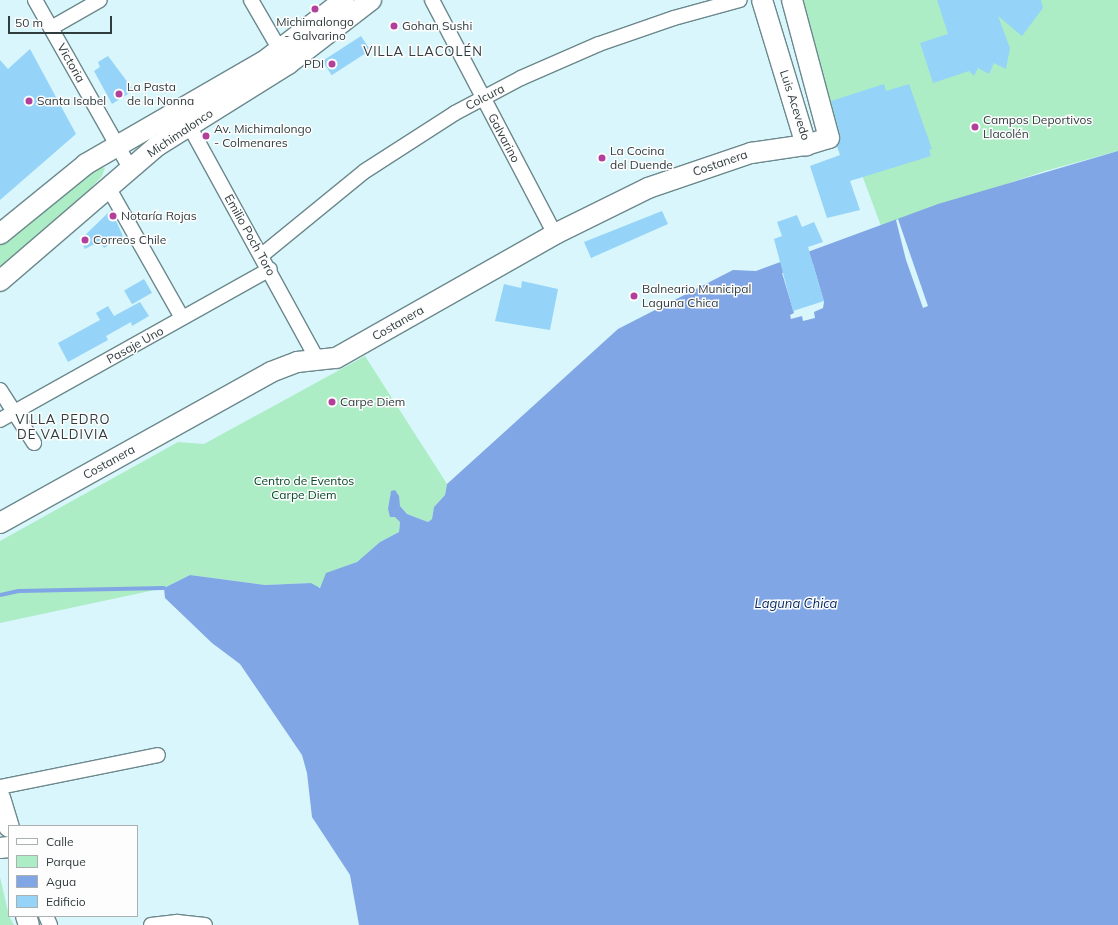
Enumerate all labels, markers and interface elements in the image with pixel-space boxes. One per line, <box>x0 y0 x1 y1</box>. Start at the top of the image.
marker: Michimalongo - Galvarino <box>310 4 320 14</box>
scale bar <box>10 8 114 34</box>
text: 50 m <box>15 15 43 30</box>
place label: Michimalongo - Galvarino <box>276 15 354 43</box>
place label: Gohan Sushi <box>402 19 472 33</box>
marker: Gohan Sushi <box>389 21 399 31</box>
street label: Victoria <box>54 41 88 85</box>
district label: VILLA LLACOLÉN <box>363 43 483 59</box>
place label: PDI <box>304 57 324 71</box>
marker: PDI <box>327 59 337 69</box>
street label: Luis Acevedo <box>777 68 813 142</box>
place label: La Pasta de la Nonna <box>127 80 194 108</box>
street label: Colcura <box>463 81 507 113</box>
marker: La Pasta de la Nonna <box>114 89 124 99</box>
place label: Santa Isabel <box>37 94 106 108</box>
marker: Santa Isabel <box>24 96 34 106</box>
street label: Michimalonco <box>144 106 216 160</box>
street label: Galvarino <box>485 111 523 165</box>
place label: Campos Deportivos Llacolén <box>983 113 1092 141</box>
place label: Av. Michimalongo - Colmenares <box>214 122 312 150</box>
marker: Campos Deportivos Llacolén <box>970 122 980 132</box>
marker: Av. Michimalongo - Colmenares <box>201 131 211 141</box>
place label: La Cocina del Duende <box>610 144 673 172</box>
street label: Costanera <box>691 147 749 179</box>
marker: La Cocina del Duende <box>597 153 607 163</box>
street label: Emilio Poch Toro <box>222 192 278 278</box>
place label: Notaría Rojas <box>121 209 197 223</box>
marker: Notaría Rojas <box>108 211 118 221</box>
place label: Correos Chile <box>93 233 166 247</box>
marker: Correos Chile <box>80 235 90 245</box>
place label: Balneario Municipal Laguna Chica <box>642 282 751 310</box>
marker: Balneario Municipal Laguna Chica <box>629 291 639 301</box>
street label: Costanera <box>370 303 426 343</box>
street label: Pasaje Uno <box>104 323 166 367</box>
place label: Carpe Diem <box>340 395 405 409</box>
marker: Carpe Diem <box>327 397 337 407</box>
district label: VILLA PEDRO DE VALDIVIA <box>15 412 111 443</box>
street label: Costanera <box>81 442 137 482</box>
park label: Centro de Eventos Carpe Diem <box>254 474 354 502</box>
water label: Laguna Chica <box>755 595 837 611</box>
legend <box>8 825 138 917</box>
text: Calle <box>46 834 73 849</box>
text: Parque <box>46 854 86 869</box>
text: Agua <box>46 874 76 889</box>
text: Edificio <box>46 894 86 909</box>

